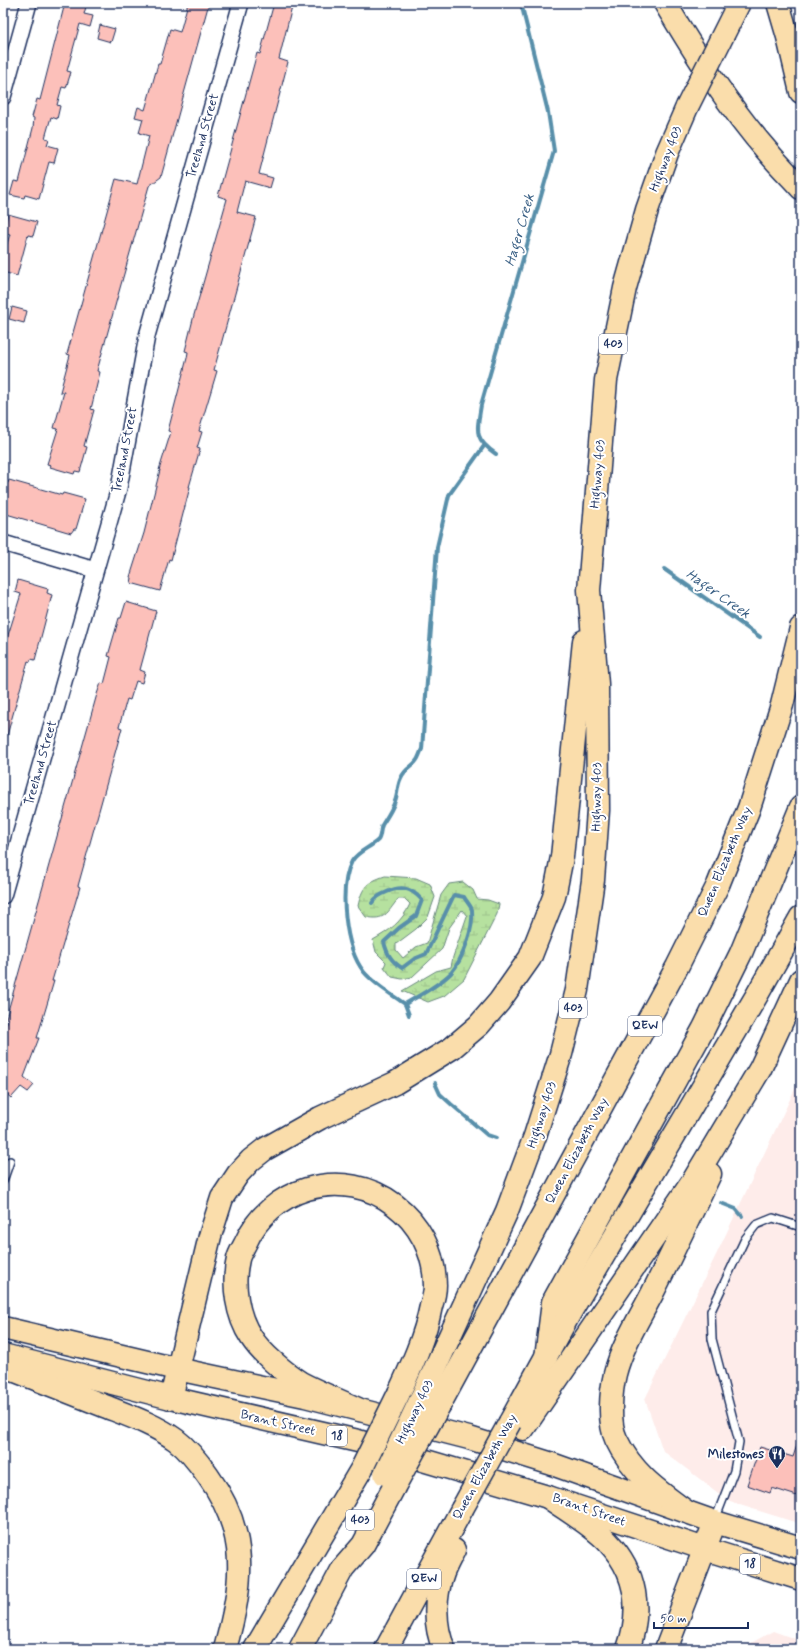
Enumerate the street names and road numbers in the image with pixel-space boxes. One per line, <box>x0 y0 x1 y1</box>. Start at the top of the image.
street label: Treeland Street <box>183 92 223 180</box>
street label: Highway 403 <box>646 123 688 195</box>
road number: 403 <box>599 334 627 354</box>
street label: Treeland Street <box>108 405 142 495</box>
street label: Highway 403 <box>587 438 612 509</box>
street label: Treeland Street <box>21 719 61 807</box>
street label: Highway 403 <box>588 762 608 832</box>
street label: Queen Elizabeth Way <box>694 804 756 920</box>
road number: 403 <box>559 998 587 1018</box>
road number: QEW <box>628 1016 662 1036</box>
street label: Highway 403 <box>523 1079 563 1151</box>
street label: Queen Elizabeth Way <box>542 1095 612 1207</box>
street label: Highway 403 <box>392 1377 440 1448</box>
street label: Brant Street <box>239 1406 317 1440</box>
street label: Queen Elizabeth Way <box>449 1411 521 1523</box>
road number: 18 <box>327 1426 347 1446</box>
street label: Brant Street <box>550 1490 628 1530</box>
road number: 403 <box>346 1510 374 1530</box>
road number: 18 <box>740 1554 760 1574</box>
road number: QEW <box>407 1569 441 1589</box>

